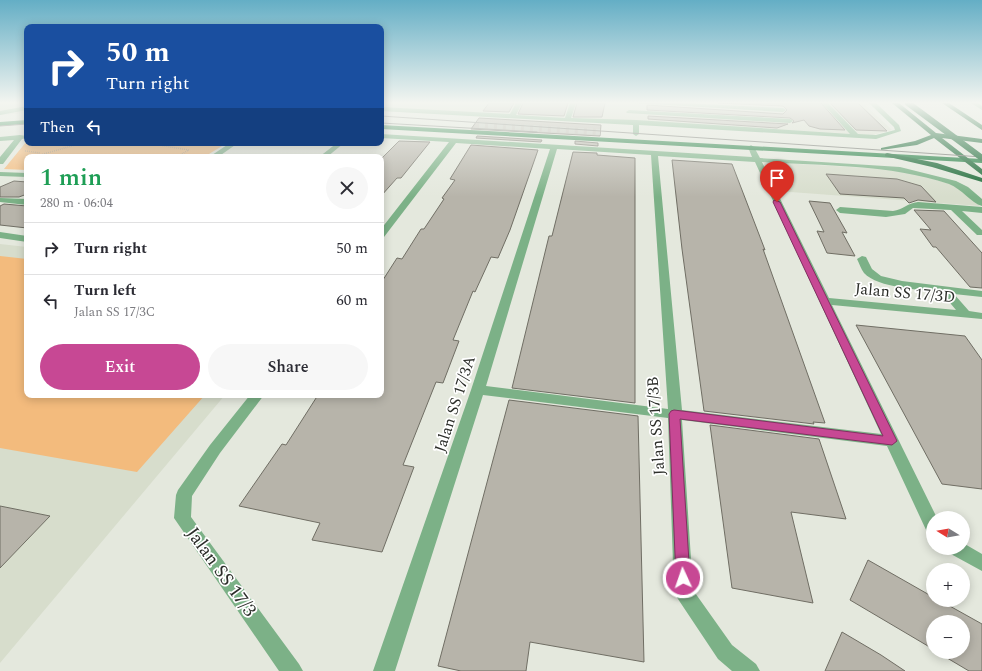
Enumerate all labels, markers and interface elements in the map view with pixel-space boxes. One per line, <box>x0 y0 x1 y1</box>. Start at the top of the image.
text: 50 m <box>106 31 170 74</box>
icon: right <box>40 40 92 92</box>
text: Turn right <box>106 70 189 97</box>
text: Then <box>40 116 75 139</box>
icon: left <box>83 116 105 138</box>
text: 1 min <box>40 160 102 196</box>
pin <box>760 161 794 202</box>
button: close <box>326 167 368 209</box>
icon: arrive <box>766 167 788 189</box>
text: 280 m · 06:04 <box>40 193 113 213</box>
text: Turn right <box>74 237 147 260</box>
text: 50 m <box>336 237 368 260</box>
icon: right <box>40 238 62 260</box>
street label: Jalan SS 17/3D <box>854 277 956 309</box>
text: Turn left <box>74 279 136 302</box>
text: 60 m <box>336 289 368 312</box>
icon: left <box>40 290 62 312</box>
text: Jalan SS 17/3C <box>74 302 155 322</box>
button: Exit <box>40 344 200 390</box>
button: Share <box>208 344 368 390</box>
street label: Jalan SS 17/3A <box>428 353 482 455</box>
street label: Jalan SS 17/3B <box>641 376 671 476</box>
north arrow <box>926 511 970 555</box>
map controls <box>926 511 970 659</box>
street label: Jalan SS 17/3 <box>178 521 264 623</box>
position arrow <box>662 557 704 599</box>
button: + <box>926 563 970 607</box>
button: − <box>926 615 970 659</box>

